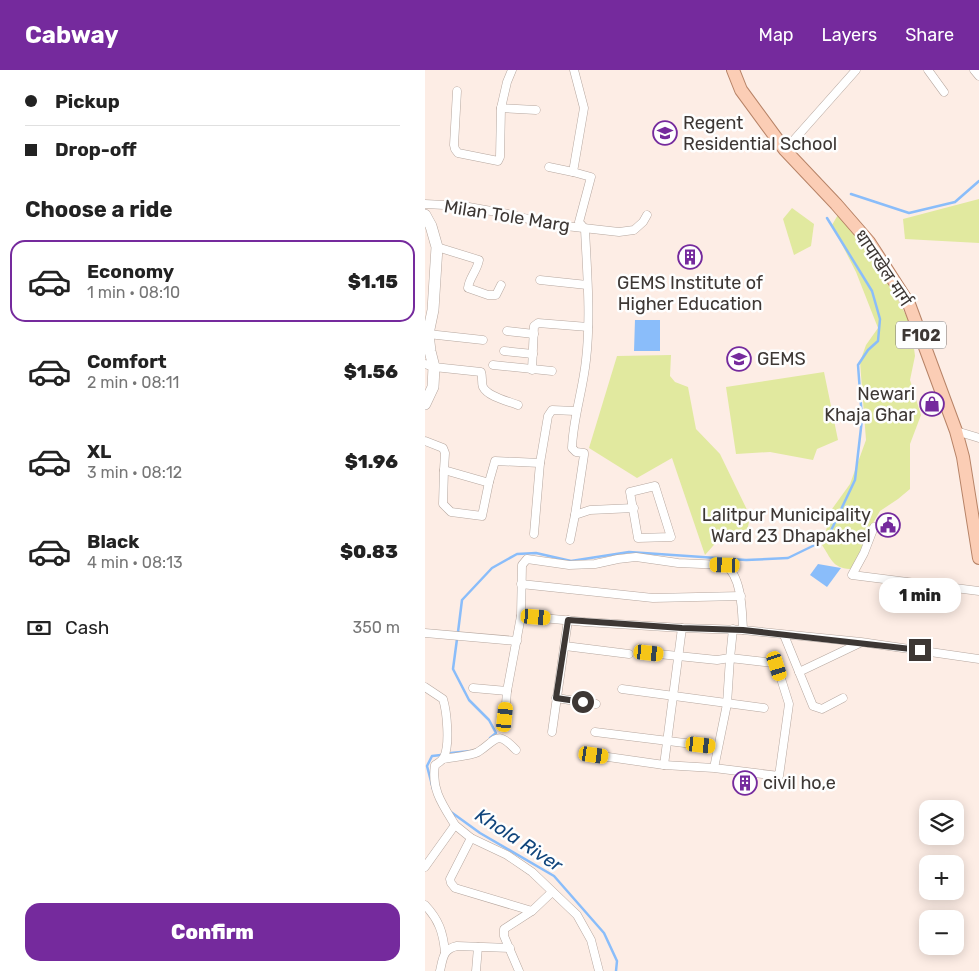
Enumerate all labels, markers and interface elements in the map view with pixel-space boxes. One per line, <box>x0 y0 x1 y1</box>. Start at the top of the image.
text: Cabway <box>25 21 119 49</box>
text: Map <box>759 24 794 46</box>
text: Layers <box>822 24 877 46</box>
text: Share <box>905 24 954 46</box>
text: Pickup <box>55 90 120 113</box>
place label: Regent Residential School <box>683 112 837 155</box>
school or university icon: Regent Residential School <box>652 120 678 146</box>
text: Drop-off <box>55 138 137 161</box>
street label: Milan Tole Marg <box>442 195 572 237</box>
text: Choose a ride <box>25 196 172 223</box>
street label: धापाखेल मार्ग <box>849 226 917 311</box>
building icon: GEMS Institute of Higher Education <box>677 244 703 270</box>
icon: car <box>27 259 72 304</box>
text: Economy <box>87 260 174 283</box>
text: $1.15 <box>348 270 398 293</box>
place label: GEMS Institute of Higher Education <box>617 272 763 315</box>
text: 1 min · 08:10 <box>87 283 180 302</box>
road number: F102 <box>896 322 946 348</box>
school or university icon: GEMS <box>726 346 752 372</box>
place label: GEMS <box>757 348 806 370</box>
icon: car <box>27 349 72 394</box>
text: Comfort <box>87 350 167 373</box>
text: $1.56 <box>344 360 398 383</box>
text: 2 min · 08:11 <box>87 373 179 392</box>
place label: Newari Khaja Ghar <box>824 383 915 426</box>
shop icon: Newari Khaja Ghar <box>919 391 945 417</box>
icon: car <box>27 439 72 484</box>
text: XL <box>87 440 111 463</box>
text: $1.96 <box>345 450 398 473</box>
text: 3 min · 08:12 <box>87 463 182 482</box>
place label: Lalitpur Municipality Ward 23 Dhapakhel <box>702 504 871 547</box>
public building icon: Lalitpur Municipality Ward 23 Dhapakhel <box>875 512 901 538</box>
icon: car <box>27 529 72 574</box>
text: Black <box>87 530 139 553</box>
text: $0.83 <box>340 540 398 563</box>
text: 4 min · 08:13 <box>87 553 183 572</box>
car <box>709 557 740 573</box>
callout: 1 min <box>879 578 961 612</box>
text: 1 min <box>899 586 941 605</box>
car <box>520 608 551 626</box>
icon: cash <box>25 614 53 642</box>
text: Cash <box>65 616 109 639</box>
text: 350 m <box>353 618 400 637</box>
route end <box>909 639 931 661</box>
car <box>633 644 664 662</box>
car <box>765 649 788 683</box>
route start <box>572 691 594 713</box>
car <box>495 701 514 733</box>
car <box>685 736 716 754</box>
car <box>578 745 609 765</box>
building icon: civil ho,e <box>732 770 758 796</box>
place label: civil ho,e <box>763 772 836 794</box>
map controls <box>919 800 964 955</box>
button: layers <box>919 800 964 845</box>
water label: Khola River <box>471 803 568 877</box>
button: + <box>919 855 964 900</box>
button: Confirm <box>25 903 400 961</box>
button: − <box>919 910 964 955</box>

